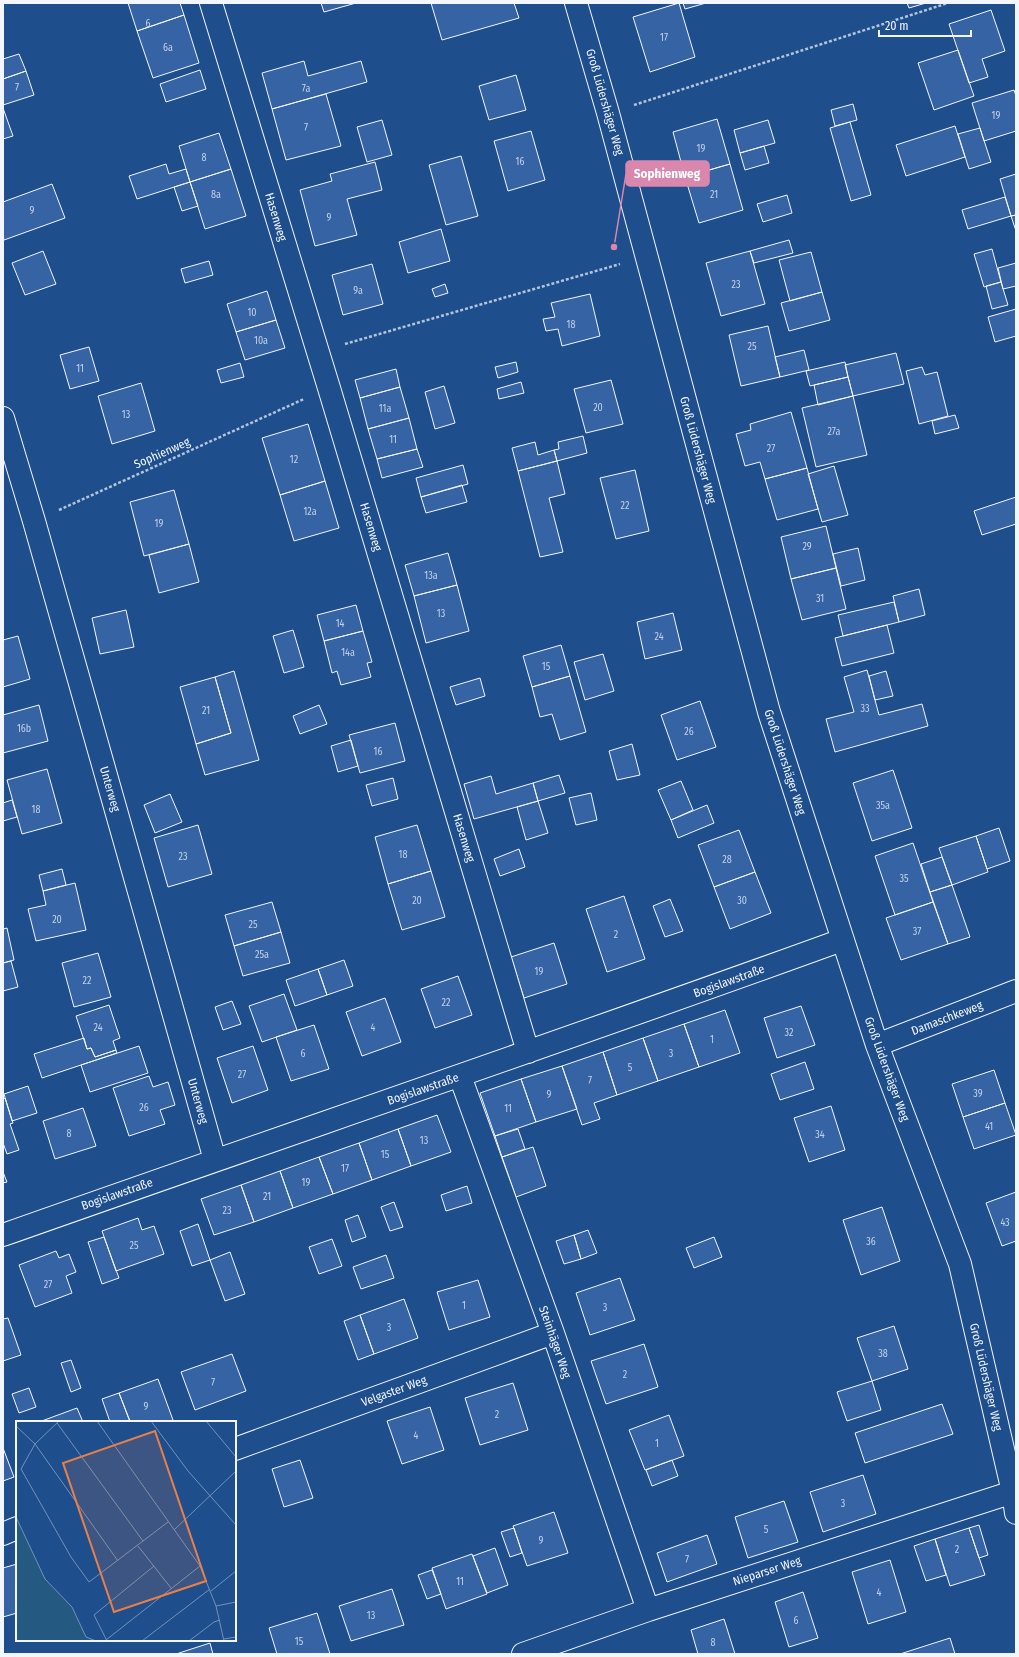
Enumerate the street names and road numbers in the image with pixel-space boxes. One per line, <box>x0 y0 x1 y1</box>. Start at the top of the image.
street label: Groß Lüdershäger Weg <box>583 47 627 157</box>
street label: Hasenweg <box>262 191 290 243</box>
street label: Groß Lüdershäger Weg <box>677 395 719 505</box>
street label: Sophienweg <box>132 434 192 472</box>
street label: Hasenweg <box>357 501 385 553</box>
street label: Groß Lüdershäger Weg <box>761 707 809 817</box>
street label: Unterweg <box>97 765 123 814</box>
street label: Hasenweg <box>450 812 478 864</box>
street label: Bogislawstraße <box>692 962 766 1000</box>
street label: Damaschkeweg <box>909 998 985 1038</box>
street label: Groß Lüdershäger Weg <box>862 1015 913 1123</box>
street label: Bogislawstraße <box>385 1070 461 1108</box>
street label: Unterweg <box>185 1077 211 1126</box>
street label: Bogislawstraße <box>79 1175 155 1213</box>
street label: Steinhäger Weg <box>536 1304 574 1380</box>
street label: Groß Lüdershäger Weg <box>967 1322 1005 1433</box>
street label: Velgaster Weg <box>359 1373 429 1409</box>
street label: Nieparser Weg <box>731 1553 803 1589</box>

